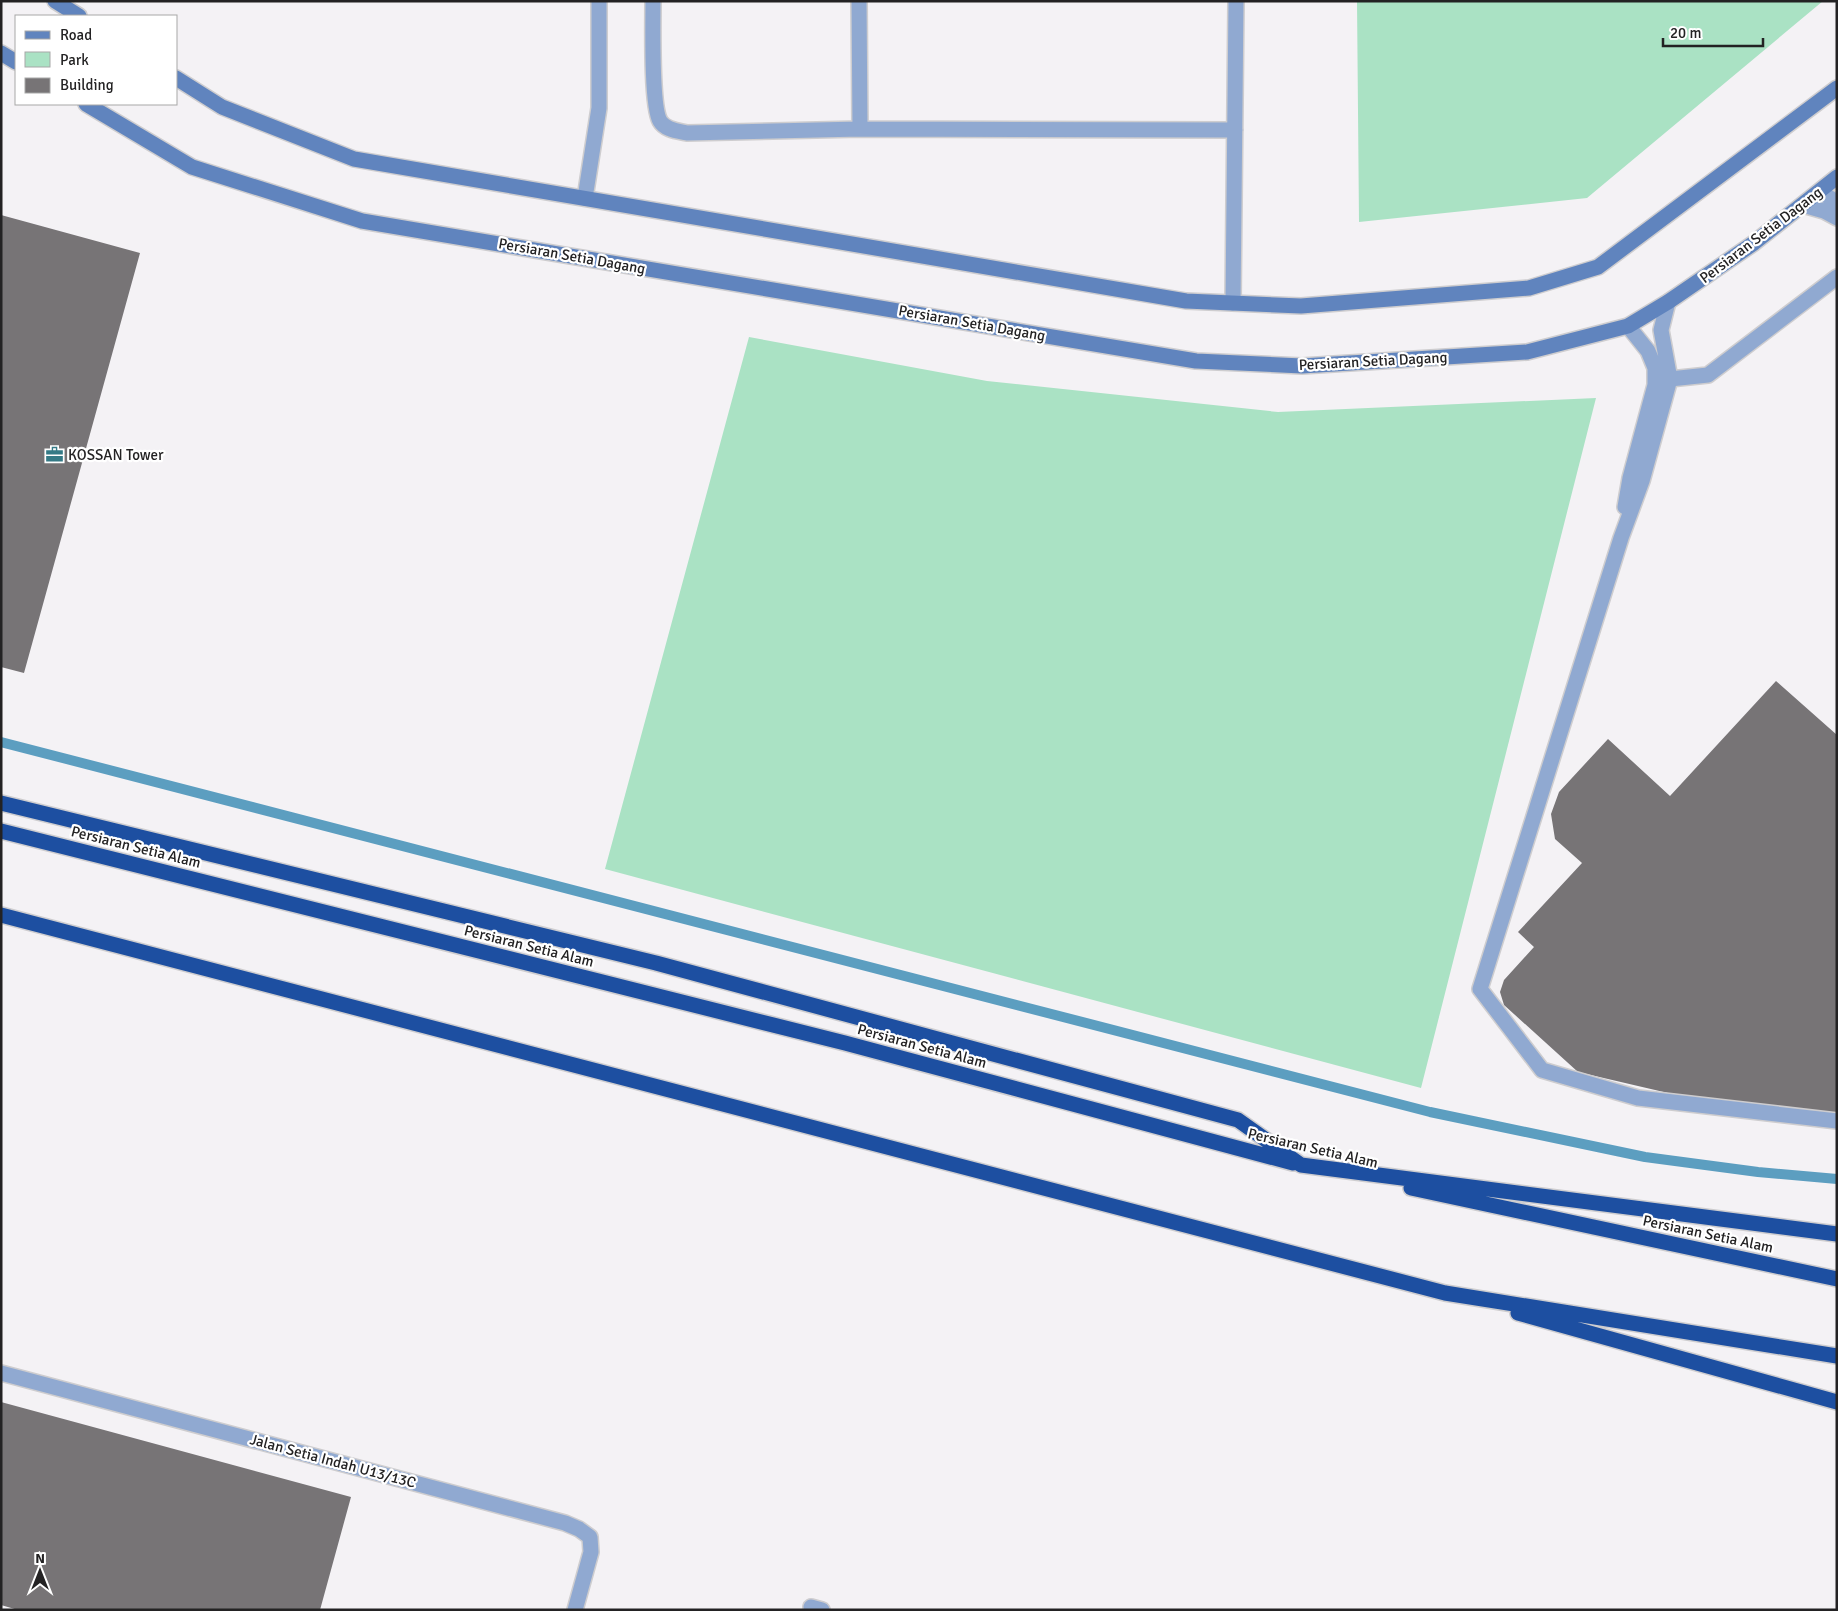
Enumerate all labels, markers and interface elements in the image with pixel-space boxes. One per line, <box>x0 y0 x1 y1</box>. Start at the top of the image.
legend <box>15 15 178 105</box>
scale bar <box>1663 15 1763 47</box>
text: 20 m <box>1670 24 1701 42</box>
text: Road <box>60 26 92 44</box>
text: Park <box>60 51 89 69</box>
text: Building <box>60 76 114 94</box>
street label: Persiaran Setia Dagang <box>1696 183 1826 287</box>
street label: Persiaran Setia Dagang <box>497 234 647 278</box>
street label: Persiaran Setia Dagang <box>897 301 1047 345</box>
street label: Persiaran Setia Dagang <box>1298 348 1448 374</box>
office icon: KOSSAN Tower <box>44 445 64 465</box>
place label: KOSSAN Tower <box>68 446 164 464</box>
street label: Persiaran Setia Alam <box>69 822 203 872</box>
street label: Persiaran Setia Alam <box>462 921 596 971</box>
street label: Persiaran Setia Alam <box>855 1020 989 1072</box>
street label: Persiaran Setia Alam <box>1246 1124 1380 1172</box>
street label: Persiaran Setia Alam <box>1641 1211 1775 1257</box>
street label: Jalan Setia Indah U13/13C <box>248 1430 418 1492</box>
north arrow <box>15 1546 65 1596</box>
text: N <box>35 1550 45 1567</box>

